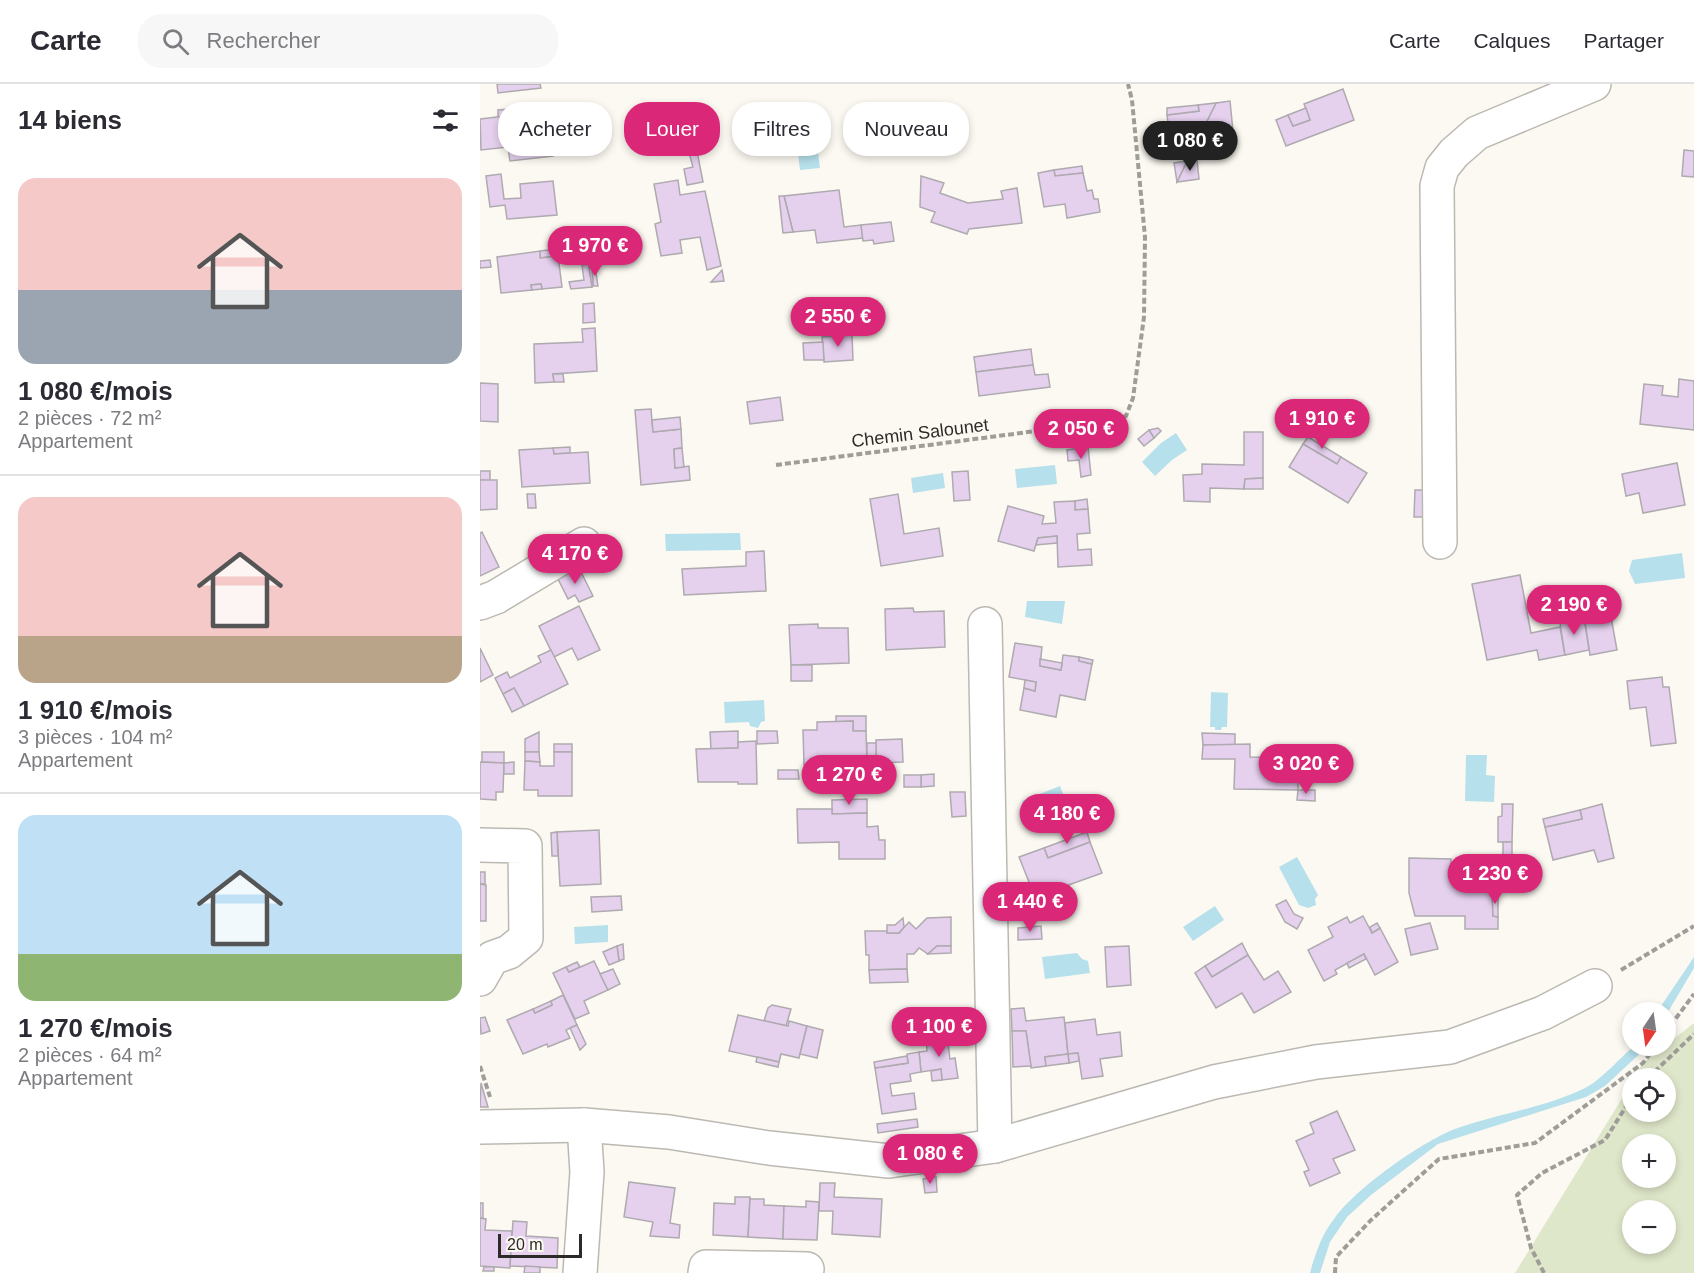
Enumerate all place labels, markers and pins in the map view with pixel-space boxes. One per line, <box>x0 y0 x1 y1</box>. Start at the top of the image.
pin: 1 080 € <box>1135 121 1245 172</box>
pin: 1 970 € <box>540 226 650 277</box>
pin: 2 550 € <box>783 297 893 348</box>
pin: 1 910 € <box>1267 399 1377 450</box>
pin: 2 050 € <box>1026 409 1136 460</box>
pin: 4 170 € <box>520 534 630 585</box>
pin: 2 190 € <box>1519 585 1629 636</box>
pin: 3 020 € <box>1251 744 1361 795</box>
pin: 1 270 € <box>794 755 904 806</box>
pin: 4 180 € <box>1012 794 1122 845</box>
pin: 1 230 € <box>1440 854 1550 905</box>
pin: 1 440 € <box>975 882 1085 933</box>
pin: 1 100 € <box>884 1007 994 1058</box>
pin: 1 080 € <box>875 1134 985 1185</box>

